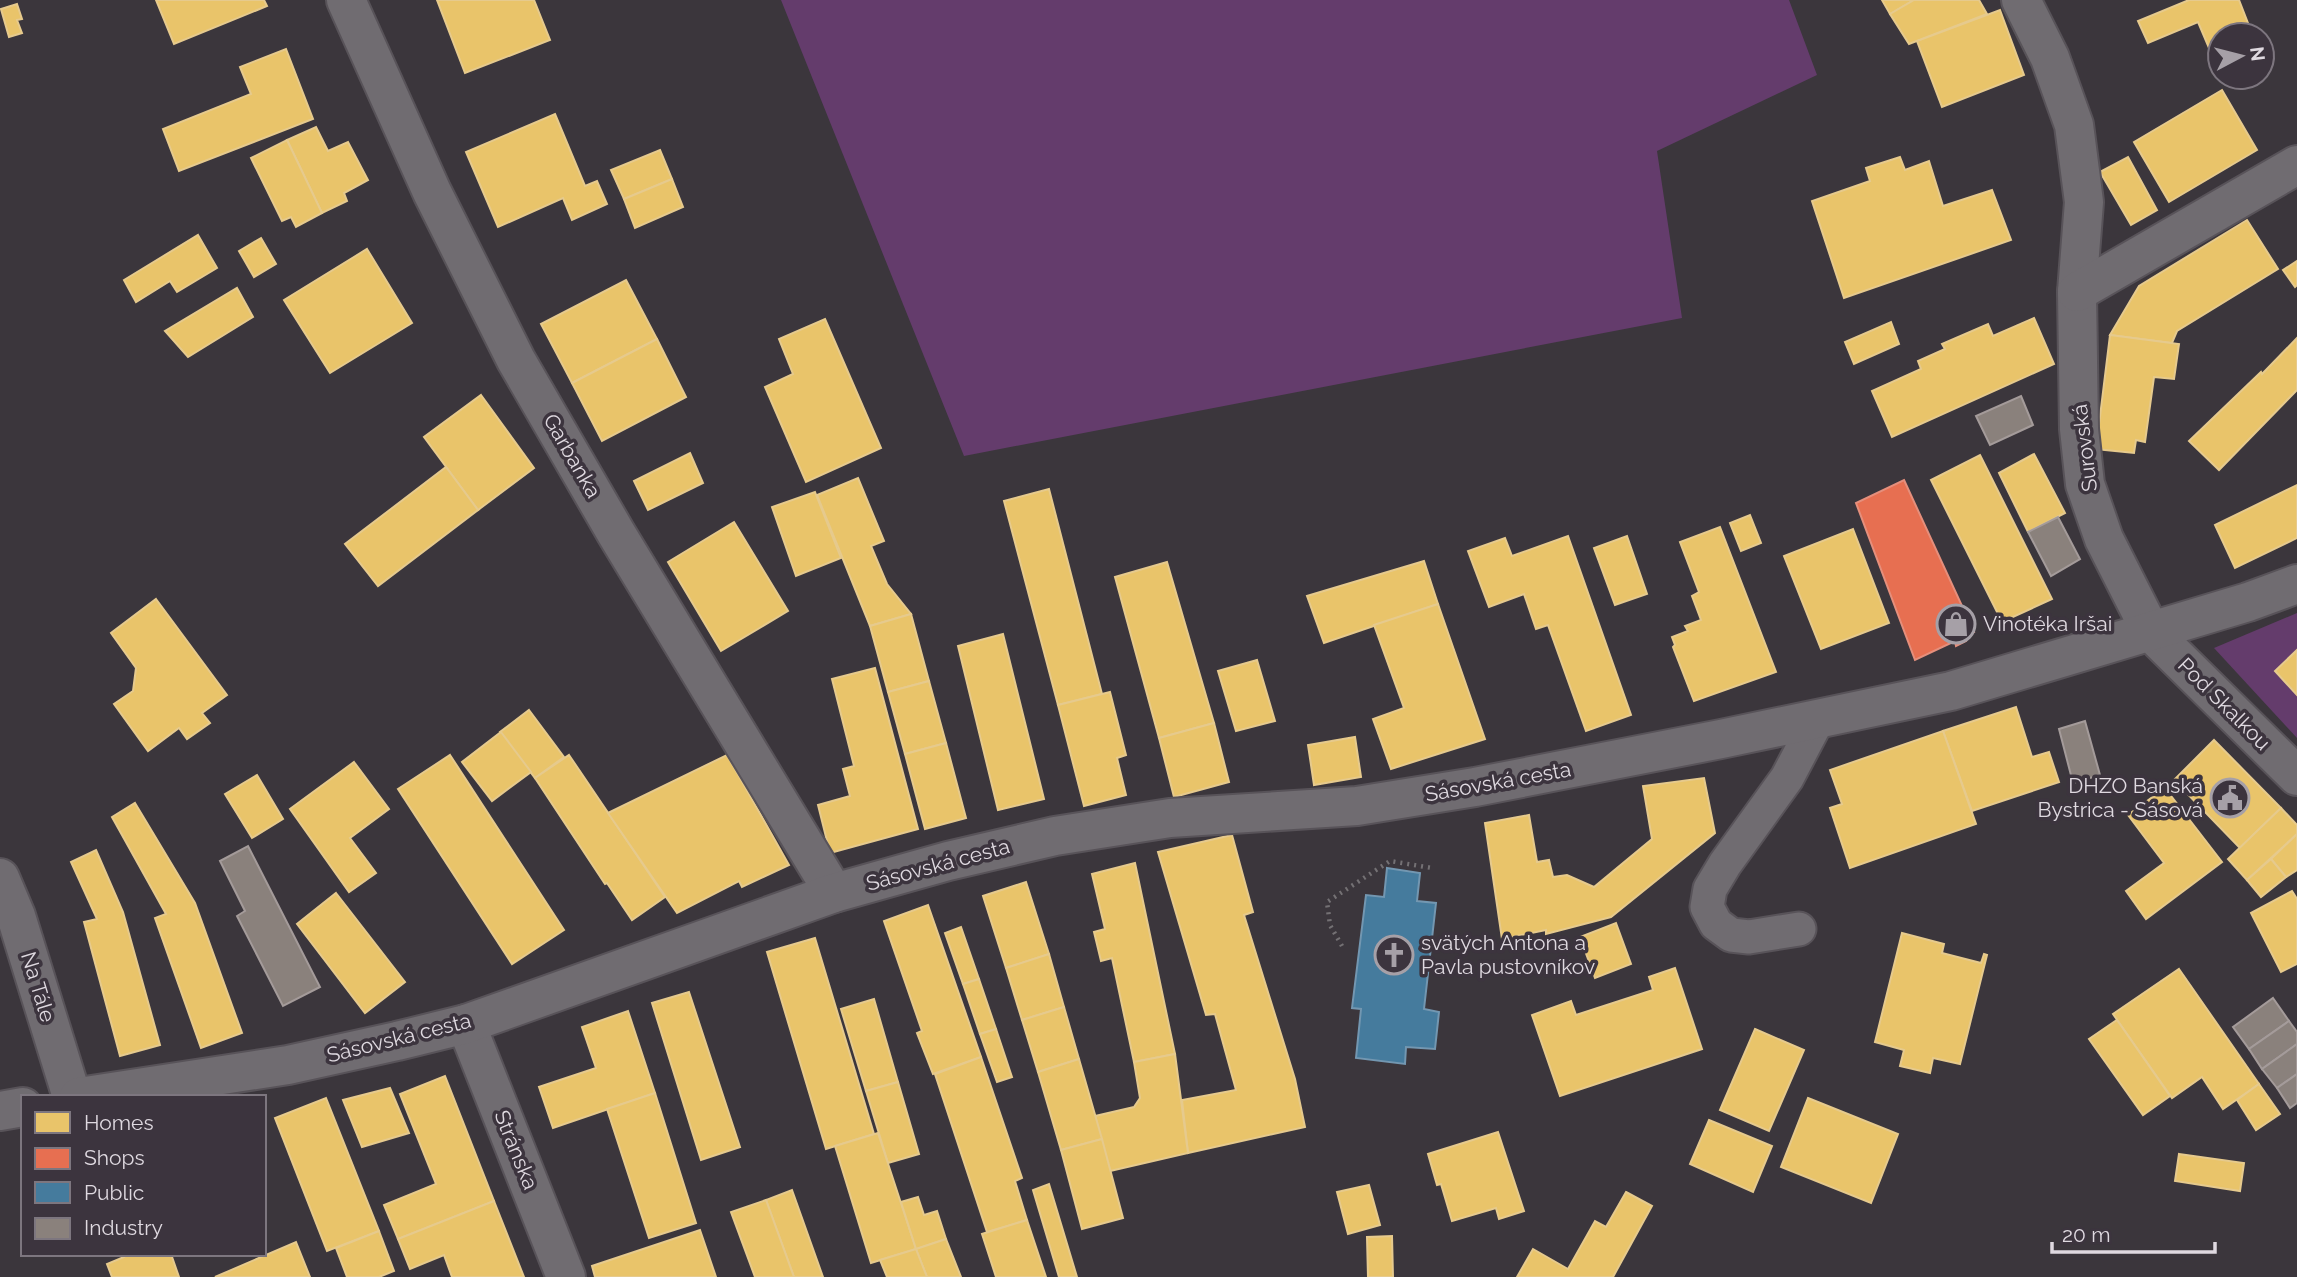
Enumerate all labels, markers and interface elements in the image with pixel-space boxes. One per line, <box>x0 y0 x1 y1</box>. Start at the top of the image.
north arrow <box>2206 21 2276 91</box>
text: N <box>2246 45 2270 62</box>
street label: Surovská <box>2067 403 2102 493</box>
street label: Garbanka <box>538 409 607 502</box>
shop icon: Vinotéka Iršai <box>1935 603 1977 645</box>
place label: Vinotéka Iršai <box>1983 611 2112 636</box>
street label: Pod Skalkou <box>2173 652 2276 755</box>
street label: Sásovská cesta <box>1423 756 1573 807</box>
place label: DHZO Banská Bystrica - Sásová <box>2038 773 2203 822</box>
public building icon: DHZO Banská Bystrica - Sásová <box>2209 777 2251 819</box>
street label: Sásovská cesta <box>863 833 1012 896</box>
place label: svätých Antona a Pavla pustovníkov <box>1421 930 1595 979</box>
church icon: svätých Antona a Pavla pustovníkov <box>1373 934 1415 976</box>
street label: Na Tále <box>16 949 61 1025</box>
street label: Sásovská cesta <box>324 1008 474 1068</box>
legend <box>21 1095 266 1256</box>
street label: Stránska <box>489 1107 544 1193</box>
text: Homes <box>84 1110 154 1135</box>
text: Shops <box>84 1145 145 1170</box>
text: Public <box>84 1180 144 1205</box>
scale bar <box>2052 1210 2215 1254</box>
text: Industry <box>84 1215 163 1240</box>
text: 20 m <box>2062 1222 2110 1247</box>

